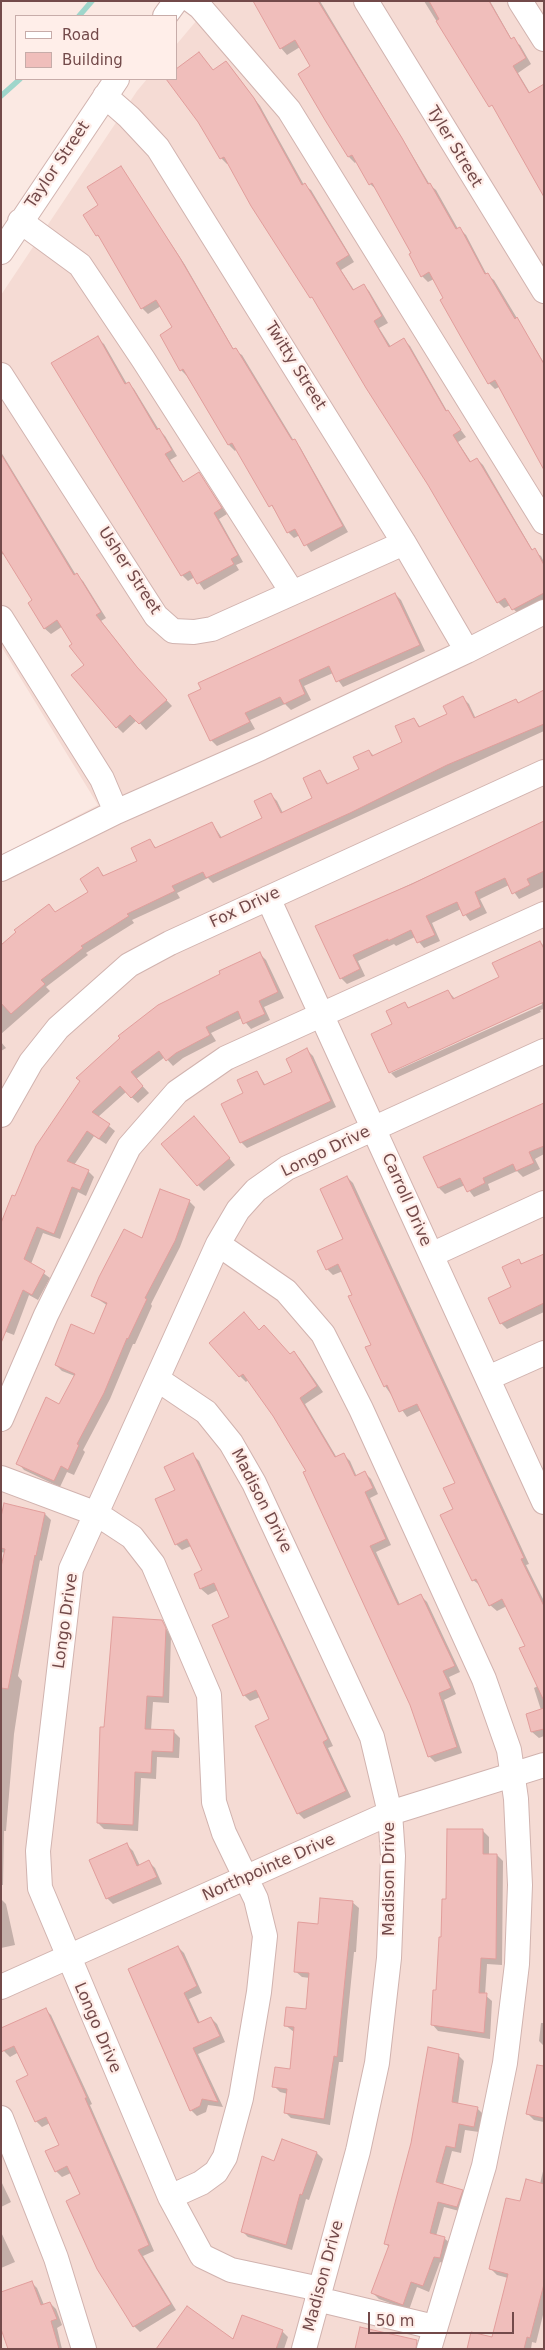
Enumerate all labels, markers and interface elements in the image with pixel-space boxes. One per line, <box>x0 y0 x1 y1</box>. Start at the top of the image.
legend <box>15 15 178 80</box>
text: Road <box>62 26 100 44</box>
text: Building <box>62 51 123 69</box>
street label: Tyler Street <box>422 103 486 191</box>
street label: Taylor Street <box>22 118 94 212</box>
street label: Twitty Street <box>260 318 330 414</box>
street label: Usher Street <box>94 524 164 618</box>
street label: Fox Drive <box>207 883 283 933</box>
street label: Longo Drive <box>279 1122 373 1182</box>
street label: Carroll Drive <box>377 1150 435 1250</box>
street label: Madison Drive <box>227 1446 295 1556</box>
street label: Longo Drive <box>50 1572 82 1670</box>
street label: Madison Drive <box>380 1822 400 1936</box>
street label: Northpointe Drive <box>200 1830 338 1906</box>
street label: Longo Drive <box>69 1980 125 2076</box>
street label: Madison Drive <box>300 2218 348 2334</box>
scale bar <box>370 2302 516 2334</box>
text: 50 m <box>376 2312 414 2330</box>

